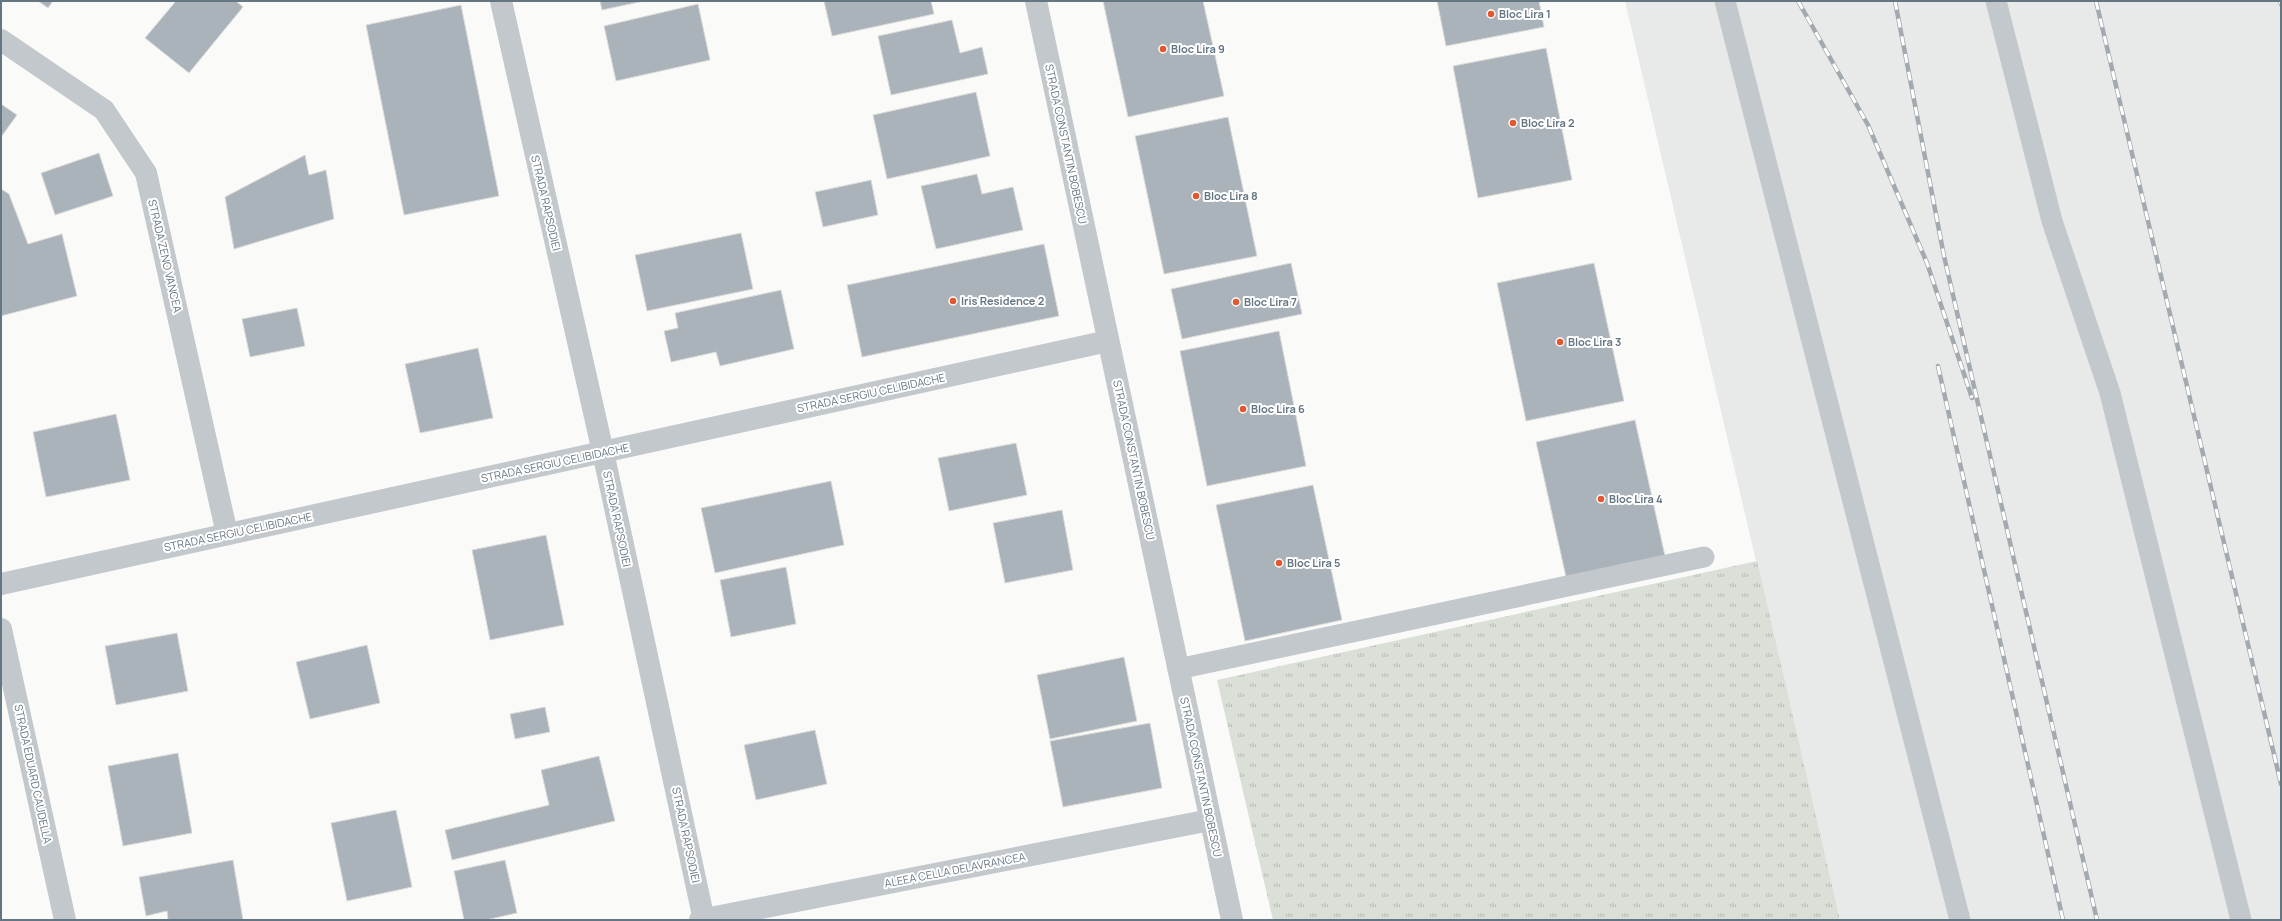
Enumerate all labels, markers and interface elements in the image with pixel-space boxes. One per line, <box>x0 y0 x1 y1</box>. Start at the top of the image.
place label: Bloc Lira 1 <box>1499 6 1551 21</box>
marker: Bloc Lira 1 <box>1486 9 1496 19</box>
place label: Bloc Lira 9 <box>1171 41 1225 56</box>
marker: Bloc Lira 9 <box>1158 44 1168 54</box>
street label: STRADA CONSTANTIN BOBESCU <box>1042 63 1091 225</box>
place label: Bloc Lira 2 <box>1521 115 1575 130</box>
marker: Bloc Lira 2 <box>1508 118 1518 128</box>
street label: STRADA RAPSODIEI <box>528 154 565 252</box>
place label: Bloc Lira 8 <box>1204 188 1258 203</box>
marker: Bloc Lira 8 <box>1191 191 1201 201</box>
street label: STRADA ZENO VANCEA <box>145 198 186 314</box>
place label: Iris Residence 2 <box>961 293 1044 308</box>
place label: Bloc Lira 7 <box>1244 294 1297 309</box>
marker: Iris Residence 2 <box>948 296 958 306</box>
marker: Bloc Lira 7 <box>1231 297 1241 307</box>
place label: Bloc Lira 3 <box>1568 334 1622 349</box>
marker: Bloc Lira 3 <box>1555 337 1565 347</box>
street label: STRADA SERGIU CELIBIDACHE <box>795 369 946 416</box>
street label: STRADA CONSTANTIN BOBESCU <box>1110 379 1159 541</box>
place label: Bloc Lira 6 <box>1251 401 1305 416</box>
marker: Bloc Lira 6 <box>1238 404 1248 414</box>
street label: STRADA SERGIU CELIBIDACHE <box>479 439 630 486</box>
street label: STRADA RAPSODIEI <box>600 470 635 568</box>
place label: Bloc Lira 4 <box>1609 491 1663 506</box>
marker: Bloc Lira 4 <box>1596 494 1606 504</box>
street label: STRADA SERGIU CELIBIDACHE <box>162 508 313 555</box>
place label: Bloc Lira 5 <box>1287 555 1341 570</box>
marker: Bloc Lira 5 <box>1274 558 1284 568</box>
street label: STRADA CONSTANTIN BOBESCU <box>1177 696 1226 858</box>
street label: STRADA EDUARD CAUDELLA <box>11 703 56 845</box>
street label: STRADA RAPSODIEI <box>669 786 704 884</box>
street label: ALEEA CELLA DELAVRANCEA <box>883 848 1027 891</box>

